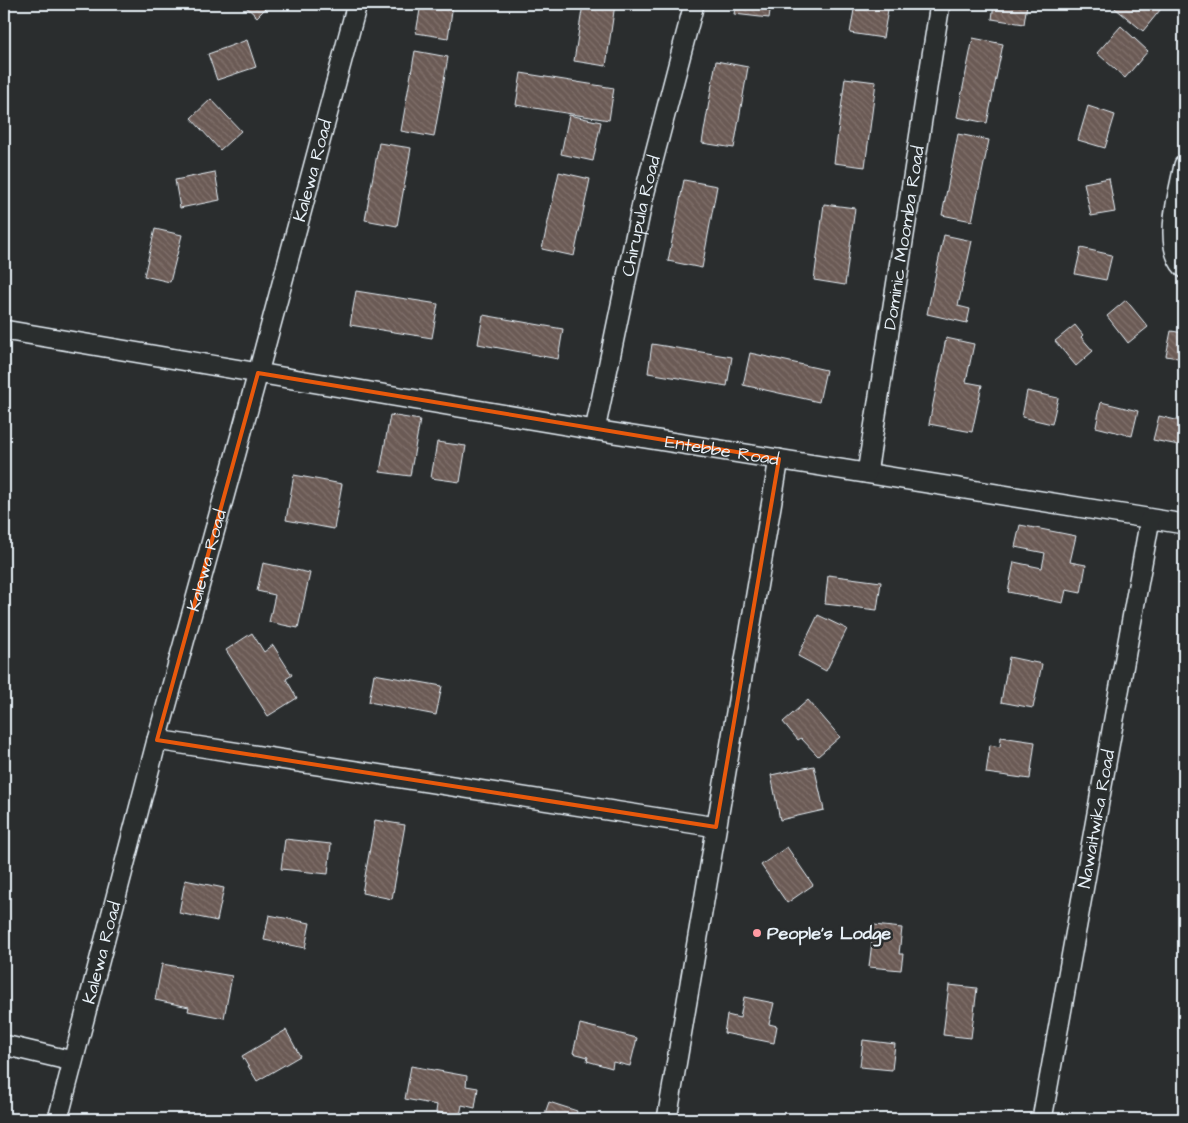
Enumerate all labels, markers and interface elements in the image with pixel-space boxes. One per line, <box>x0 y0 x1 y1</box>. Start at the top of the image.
street label: Kalewa Road <box>287 117 338 225</box>
street label: Dominic Moomba Road <box>877 144 931 332</box>
street label: Chirupula Road <box>615 153 667 279</box>
street label: Entebbe Road <box>663 429 781 472</box>
street label: Kalewa Road <box>181 507 233 614</box>
street label: Nawaitwika Road <box>1072 748 1121 890</box>
street label: Kalewa Road <box>77 899 127 1007</box>
place label: People's Lodge <box>767 921 891 947</box>
marker: People's Lodge <box>751 927 763 939</box>

